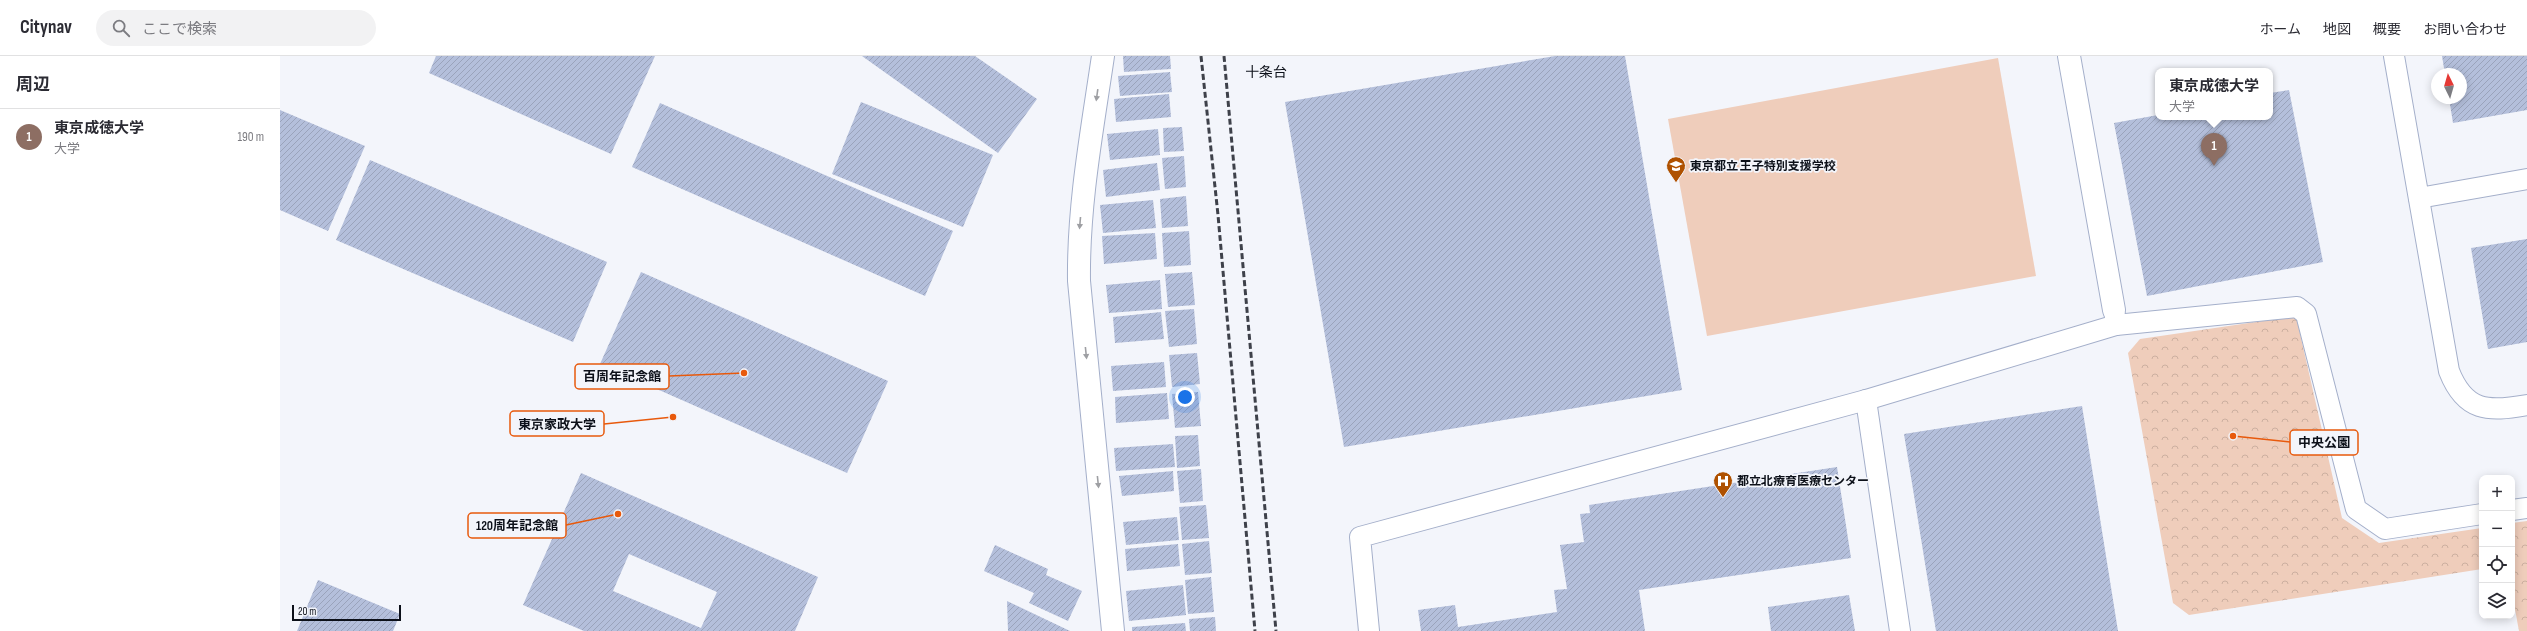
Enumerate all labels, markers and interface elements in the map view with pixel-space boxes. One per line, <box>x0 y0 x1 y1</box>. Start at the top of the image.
search box <box>96 10 376 46</box>
text: Citynav <box>20 16 72 39</box>
icon: search <box>110 17 132 39</box>
text: ここで検索 <box>142 20 217 39</box>
text: ホーム <box>2259 21 2301 38</box>
text: 地図 <box>2323 21 2351 38</box>
text: 概要 <box>2373 21 2401 38</box>
text: お問い合わせ <box>2423 21 2507 38</box>
district label: 十条台 <box>1245 64 1287 81</box>
popup <box>2155 68 2273 120</box>
north arrow <box>2431 68 2467 104</box>
text: 周辺 <box>16 75 50 95</box>
text: 東京成徳大学 <box>2169 77 2259 96</box>
one-way arrow <box>1094 89 1100 101</box>
text: 大学 <box>2169 99 2195 115</box>
text: 東京成徳大学 <box>54 119 144 138</box>
text: 1 <box>26 129 32 145</box>
text: 190 m <box>237 129 264 145</box>
pin: 1 <box>2201 133 2227 166</box>
text: 大学 <box>54 141 80 157</box>
school or university icon: 東京都立 王子特別支援学校 <box>1665 155 1687 183</box>
place label: 東京都立 王子特別支援学校 <box>1690 159 1836 174</box>
one-way arrow <box>1076 217 1083 229</box>
one-way arrow <box>1082 347 1089 359</box>
callout: 百周年記念館 <box>575 364 669 389</box>
text: 百周年記念館 <box>583 369 661 385</box>
your location <box>1175 387 1195 407</box>
callout: 東京家政大学 <box>510 411 604 436</box>
text: 東京家政大学 <box>518 417 596 433</box>
callout: 中央公園 <box>2290 430 2358 455</box>
text: 中央公園 <box>2298 435 2350 451</box>
hospital icon: 都立北療育医療センター <box>1712 470 1734 498</box>
place label: 都立北療育医療センター <box>1737 474 1869 489</box>
map controls <box>2479 475 2515 619</box>
button: + <box>2479 475 2515 511</box>
one-way arrow <box>1095 476 1102 488</box>
button: − <box>2479 511 2515 547</box>
callout: 120周年記念館 <box>468 513 566 538</box>
text: 120周年記念館 <box>476 518 558 534</box>
button: locate <box>2479 547 2515 583</box>
button: layers <box>2479 583 2515 619</box>
scale bar <box>292 603 401 622</box>
text: 20 m <box>298 605 316 618</box>

